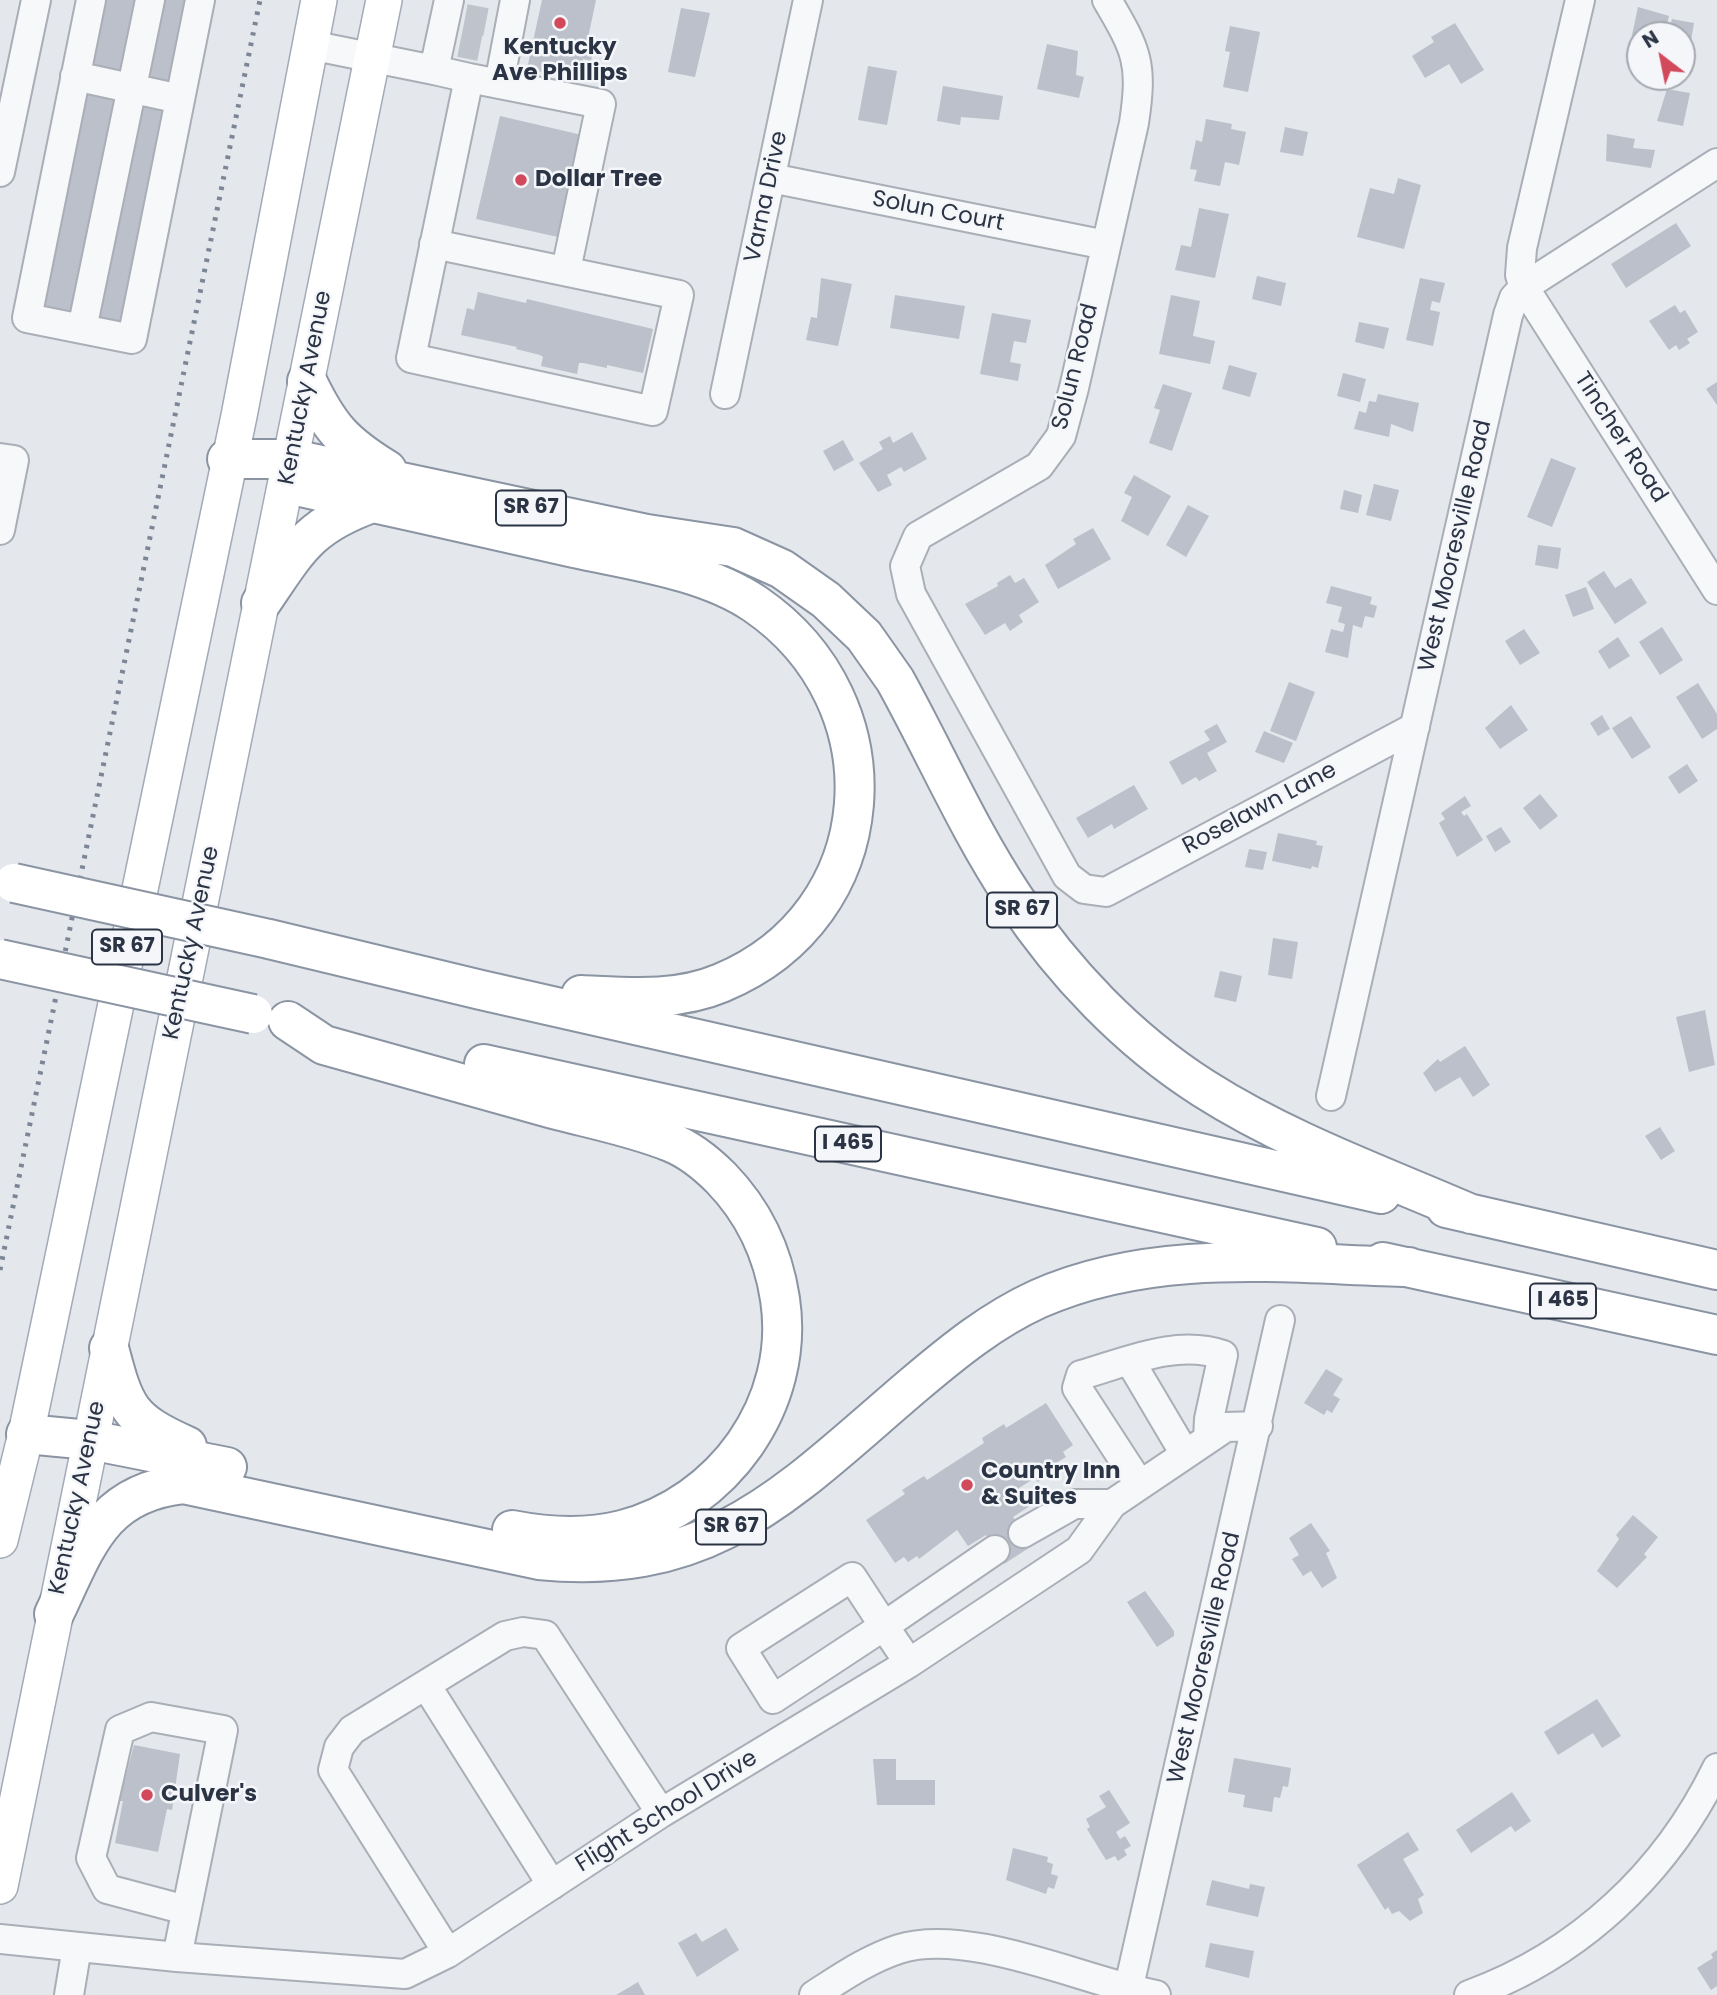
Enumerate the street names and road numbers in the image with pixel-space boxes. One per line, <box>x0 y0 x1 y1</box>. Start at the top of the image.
street label: Varna Drive <box>740 129 794 265</box>
street label: Solun Court <box>870 186 1006 238</box>
street label: Kentucky Avenue <box>274 289 338 487</box>
street label: Solun Road <box>1047 301 1105 433</box>
street label: Tincher Road <box>1568 367 1672 509</box>
street label: West Mooresville Road <box>1414 417 1498 675</box>
road number: SR 67 <box>496 490 566 526</box>
street label: Roselawn Lane <box>1178 757 1342 861</box>
street label: Kentucky Avenue <box>158 844 226 1042</box>
road number: SR 67 <box>987 892 1057 928</box>
road number: SR 67 <box>92 930 162 964</box>
road number: I 465 <box>815 1126 881 1162</box>
road number: I 465 <box>1530 1284 1596 1318</box>
street label: Kentucky Avenue <box>44 1399 112 1597</box>
road number: SR 67 <box>696 1510 766 1544</box>
street label: West Mooresville Road <box>1163 1529 1247 1787</box>
street label: Flight School Drive <box>571 1745 763 1879</box>

